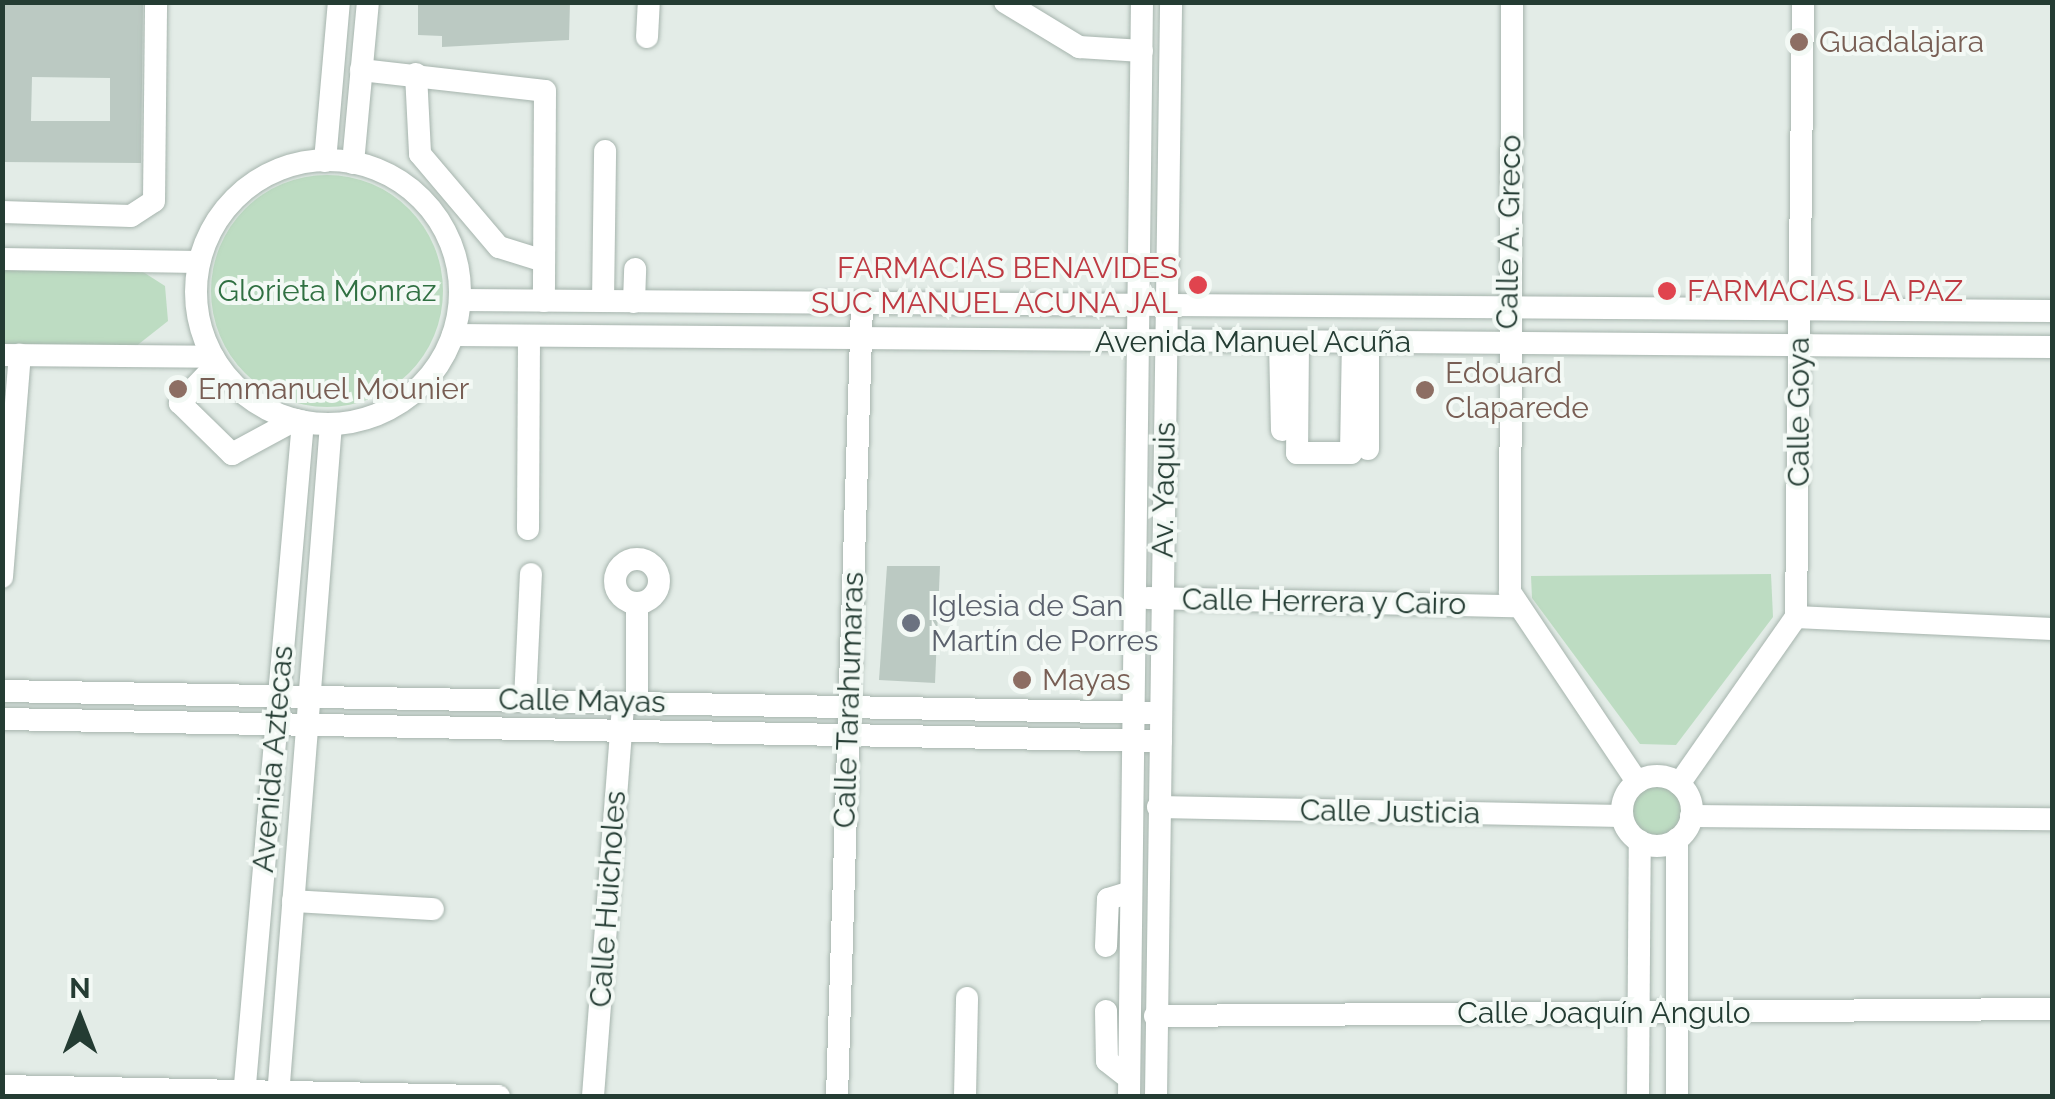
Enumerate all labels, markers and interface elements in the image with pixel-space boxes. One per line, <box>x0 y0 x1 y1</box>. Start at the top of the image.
place label: Guadalajara <box>1819 24 1984 60</box>
marker: Guadalajara <box>1788 31 1810 53</box>
street label: Calle A. Greco <box>1489 134 1529 330</box>
place label: FARMACIAS BENAVIDES SUC MANUEL ACUNA JAL <box>808 250 1178 320</box>
park label: Glorieta Monraz <box>217 273 437 309</box>
place label: FARMACIAS LA PAZ <box>1687 273 1964 309</box>
marker: FARMACIAS BENAVIDES SUC MANUEL ACUNA JAL <box>1187 274 1209 296</box>
marker: FARMACIAS LA PAZ <box>1656 280 1678 302</box>
street label: Avenida Manuel Acuña <box>1094 324 1412 360</box>
street label: Calle Goya <box>1781 337 1817 487</box>
place label: Edouard Claparede <box>1445 355 1589 426</box>
place label: Emmanuel Mounier <box>198 371 470 407</box>
marker: Emmanuel Mounier <box>167 378 189 400</box>
marker: Edouard Claparede <box>1414 379 1436 401</box>
street label: Av. Yaquis <box>1145 421 1183 559</box>
street label: Calle Tarahumaras <box>827 571 871 829</box>
street label: Calle Herrera y Cairo <box>1181 582 1467 622</box>
place label: Iglesia de San Martín de Porres <box>931 588 1159 658</box>
marker: Iglesia de San Martín de Porres <box>900 612 922 634</box>
street label: Avenida Aztecas <box>245 643 301 875</box>
place label: Mayas <box>1042 662 1131 698</box>
marker: Mayas <box>1011 669 1033 691</box>
street label: Calle Mayas <box>498 682 666 720</box>
street label: Calle Huicholes <box>582 789 634 1009</box>
street label: Calle Justicia <box>1299 792 1481 832</box>
north arrow <box>30 969 130 1069</box>
text: N <box>69 972 91 1005</box>
street label: Calle Joaquín Angulo <box>1456 995 1752 1031</box>

